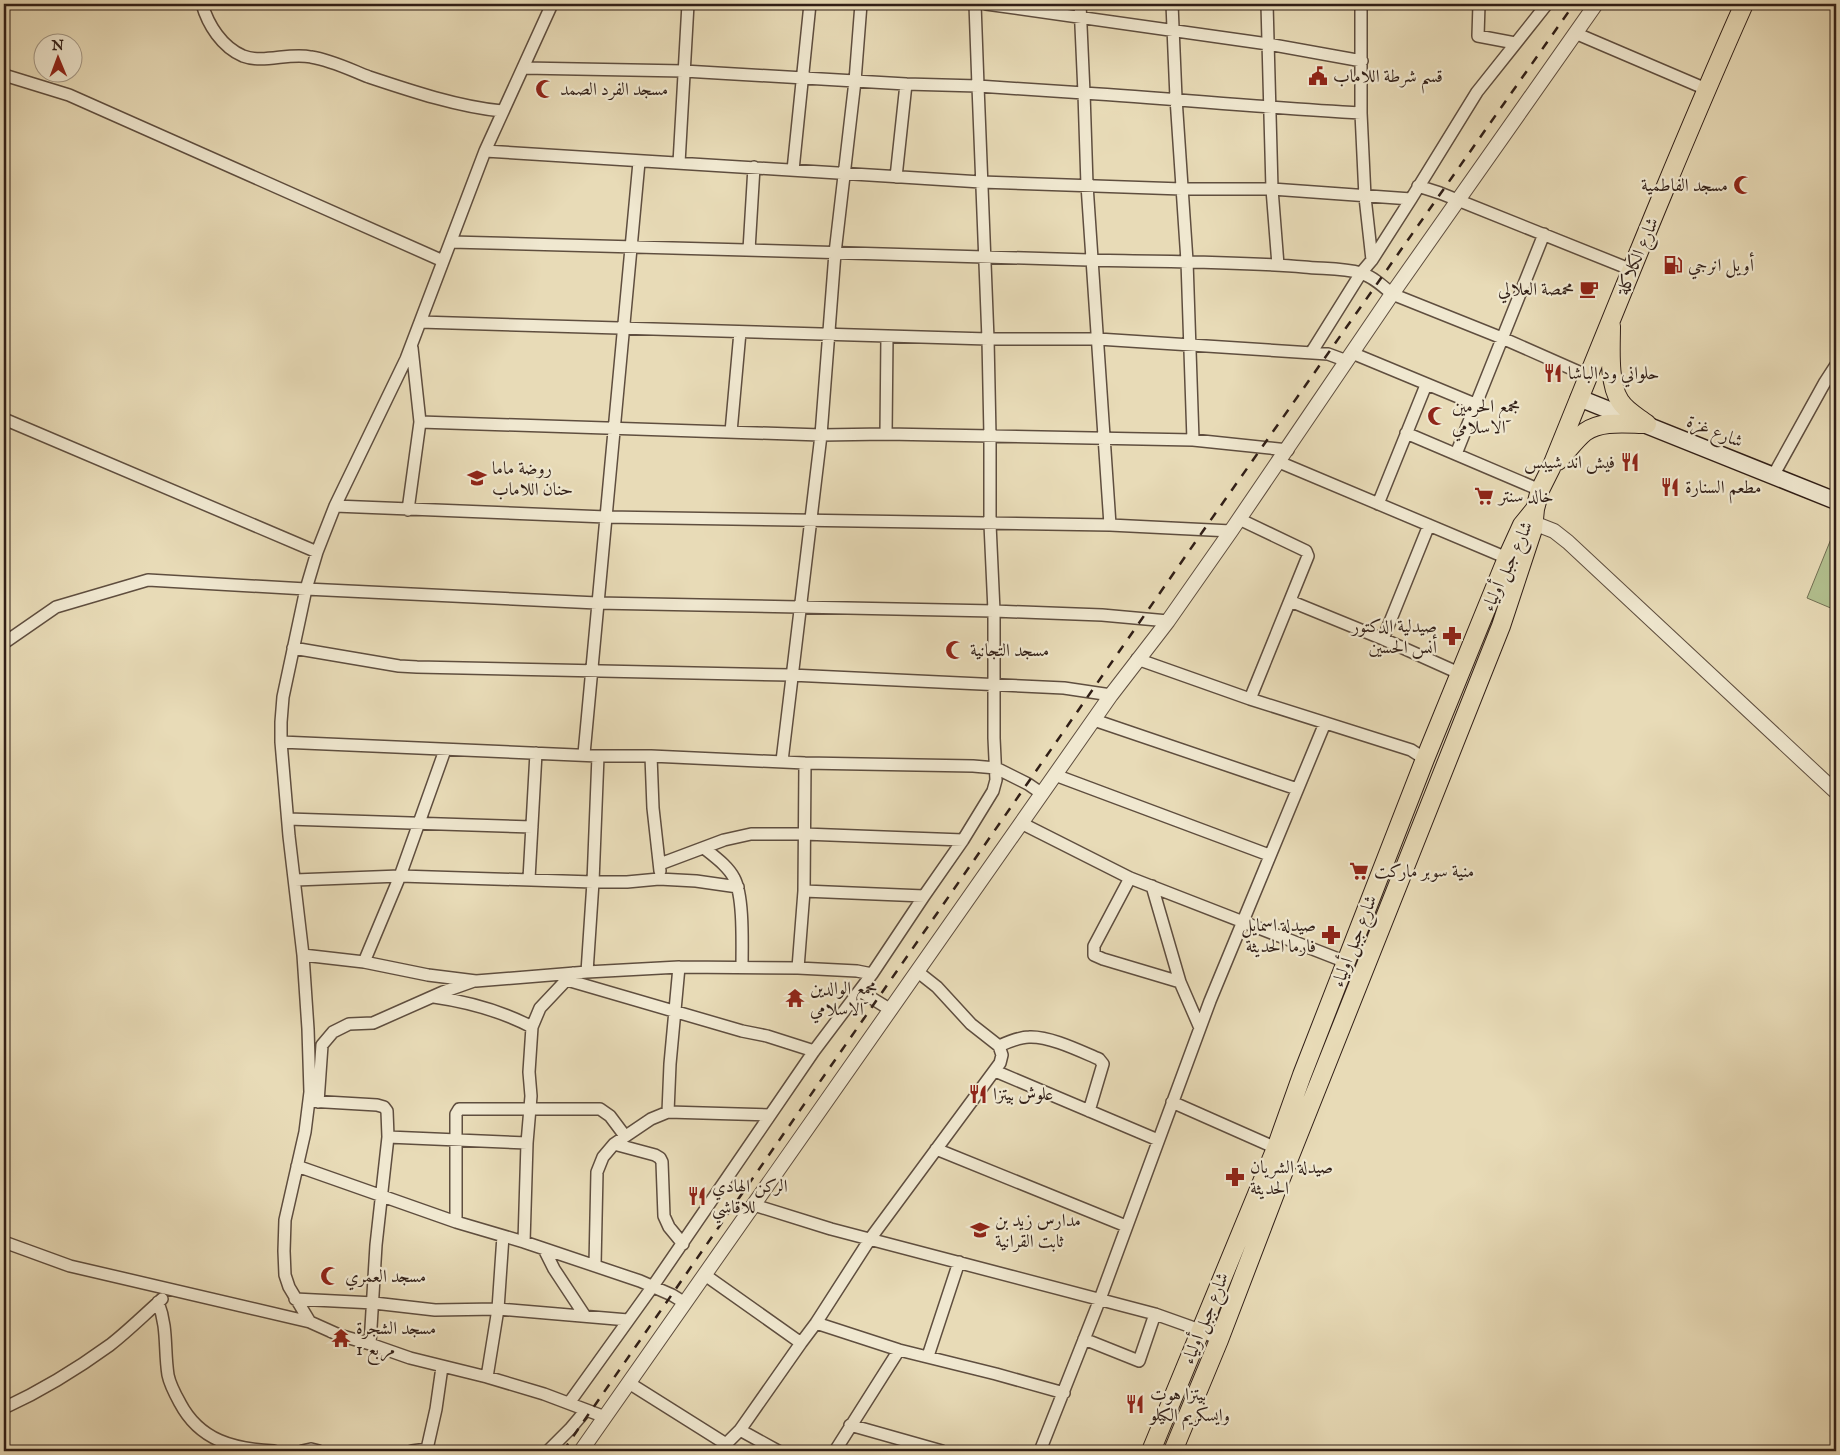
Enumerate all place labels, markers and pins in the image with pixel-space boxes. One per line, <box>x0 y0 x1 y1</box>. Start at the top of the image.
public building icon: قسم شرطة اللاماب <box>1307 65 1329 87</box>
place label: قسم شرطة اللاماب <box>1333 66 1443 94</box>
mosque icon: مسجد الفرد الصمد <box>534 78 556 100</box>
place label: مسجد الفرد الصمد <box>560 79 668 102</box>
mosque icon: مسجد الفاطمية <box>1732 174 1754 196</box>
place label: مسجد الفاطمية <box>1641 175 1728 198</box>
place label: أويل انرجي <box>1688 252 1755 280</box>
fuel station icon: أويل انرجي <box>1662 254 1684 276</box>
cafe icon: محمصة العلالي <box>1578 278 1600 300</box>
place label: محمصة العلالي <box>1498 279 1574 304</box>
restaurant icon: حلواني ود الباشا <box>1542 362 1564 384</box>
place label: حلواني ود الباشا <box>1568 363 1659 388</box>
place label: مجمع الحرمين الاسلامي <box>1452 396 1520 442</box>
mosque icon: مجمع الحرمين الاسلامي <box>1426 405 1448 427</box>
restaurant icon: فيش اند شيبس <box>1619 451 1641 473</box>
place label: فيش اند شيبس <box>1524 452 1615 475</box>
place label: روضة ماما حنان اللاماب <box>492 458 573 502</box>
school or university icon: روضة ماما حنان اللاماب <box>466 467 488 489</box>
restaurant icon: مطعم السنارة <box>1659 476 1681 498</box>
place label: مطعم السنارة <box>1685 477 1761 504</box>
supermarket icon: خالد سنتر <box>1473 485 1495 507</box>
place label: خالد سنتر <box>1497 486 1554 509</box>
place label: صيدلية الدكتور أنس الحسين <box>1350 616 1438 660</box>
pharmacy icon: صيدلية الدكتور أنس الحسين <box>1441 625 1463 647</box>
mosque icon: مسجد التجانية <box>944 639 966 661</box>
place label: مسجد التجانية <box>970 640 1049 663</box>
supermarket icon: منية سوبر ماركت <box>1348 860 1370 882</box>
place label: منية سوبر ماركت <box>1374 861 1474 884</box>
place label: صيدلة اسمايل فارما الحديثة <box>1241 915 1316 959</box>
pharmacy icon: صيدلة اسمايل فارما الحديثة <box>1320 924 1342 946</box>
place label: مجمع الوالدين الاسلامي <box>810 978 877 1024</box>
temple icon: مجمع الوالدين الاسلامي <box>784 987 806 1009</box>
restaurant icon: علوش بيتزا <box>967 1083 989 1105</box>
place label: علوش بيتزا <box>993 1084 1053 1107</box>
place label: صيدلة الشريان الحديثة <box>1250 1157 1333 1201</box>
pharmacy icon: صيدلة الشريان الحديثة <box>1224 1166 1246 1188</box>
place label: الركن الهادي للاقاشي <box>712 1176 788 1224</box>
restaurant icon: الركن الهادي للاقاشي <box>686 1185 708 1207</box>
place label: مدارس زيد بن ثابت القرانية <box>995 1210 1081 1254</box>
school or university icon: مدارس زيد بن ثابت القرانية <box>969 1219 991 1241</box>
mosque icon: مسجد العمري <box>319 1265 341 1287</box>
place label: مسجد العمري <box>345 1266 426 1291</box>
place label: مسجد الشجرة مربع 1 <box>356 1318 436 1365</box>
temple icon: مسجد الشجرة مربع 1 <box>330 1327 352 1349</box>
place label: بيتزا هوت وايسكريم الكيلو <box>1148 1384 1230 1431</box>
restaurant icon: بيتزا هوت وايسكريم الكيلو <box>1124 1393 1146 1415</box>

